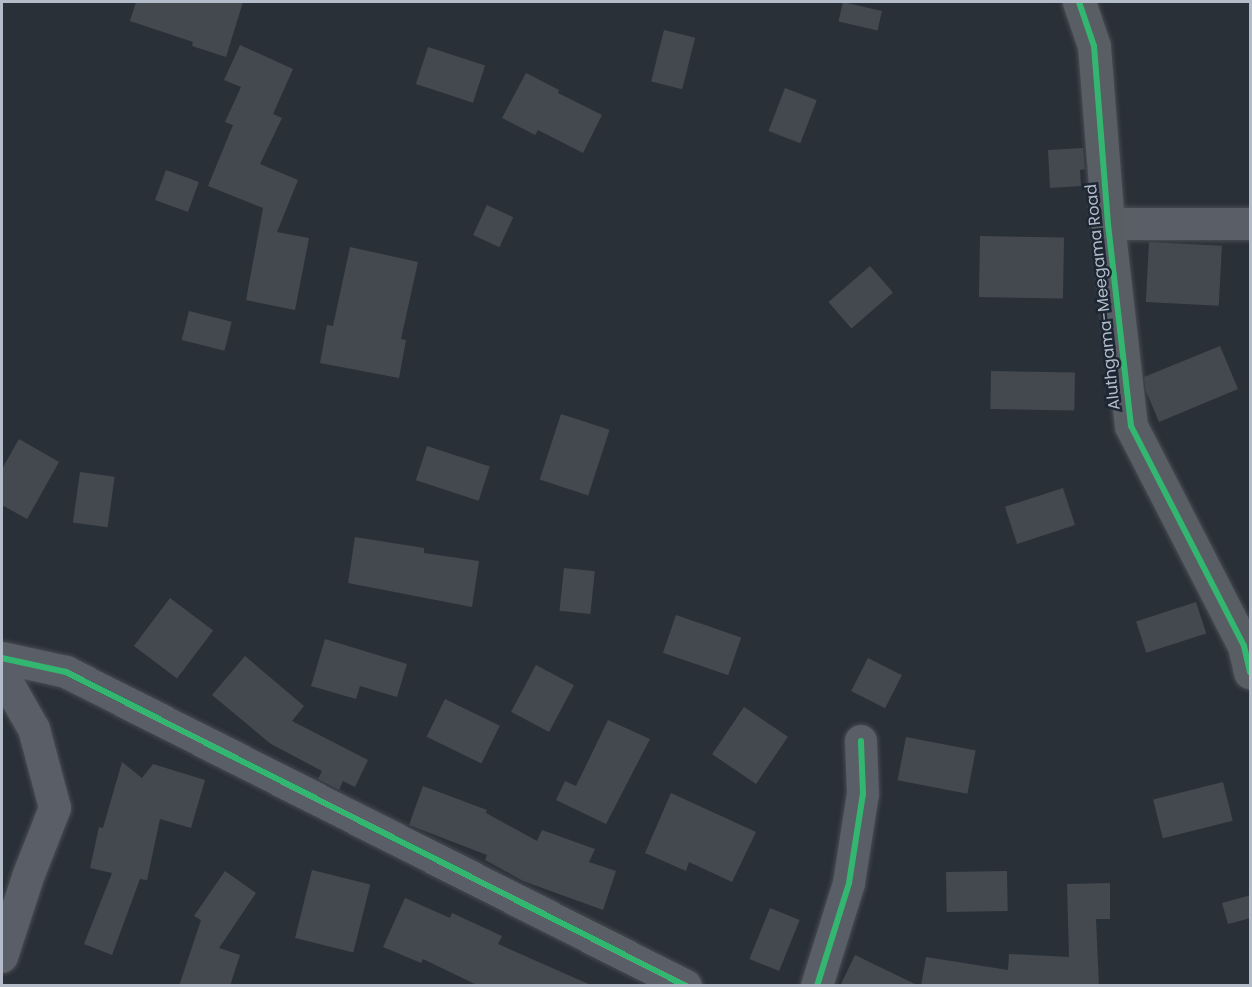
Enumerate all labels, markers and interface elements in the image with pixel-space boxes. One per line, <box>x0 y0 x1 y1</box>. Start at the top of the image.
street label: Aluthgama-Meegama Road <box>1082 183 1124 411</box>

